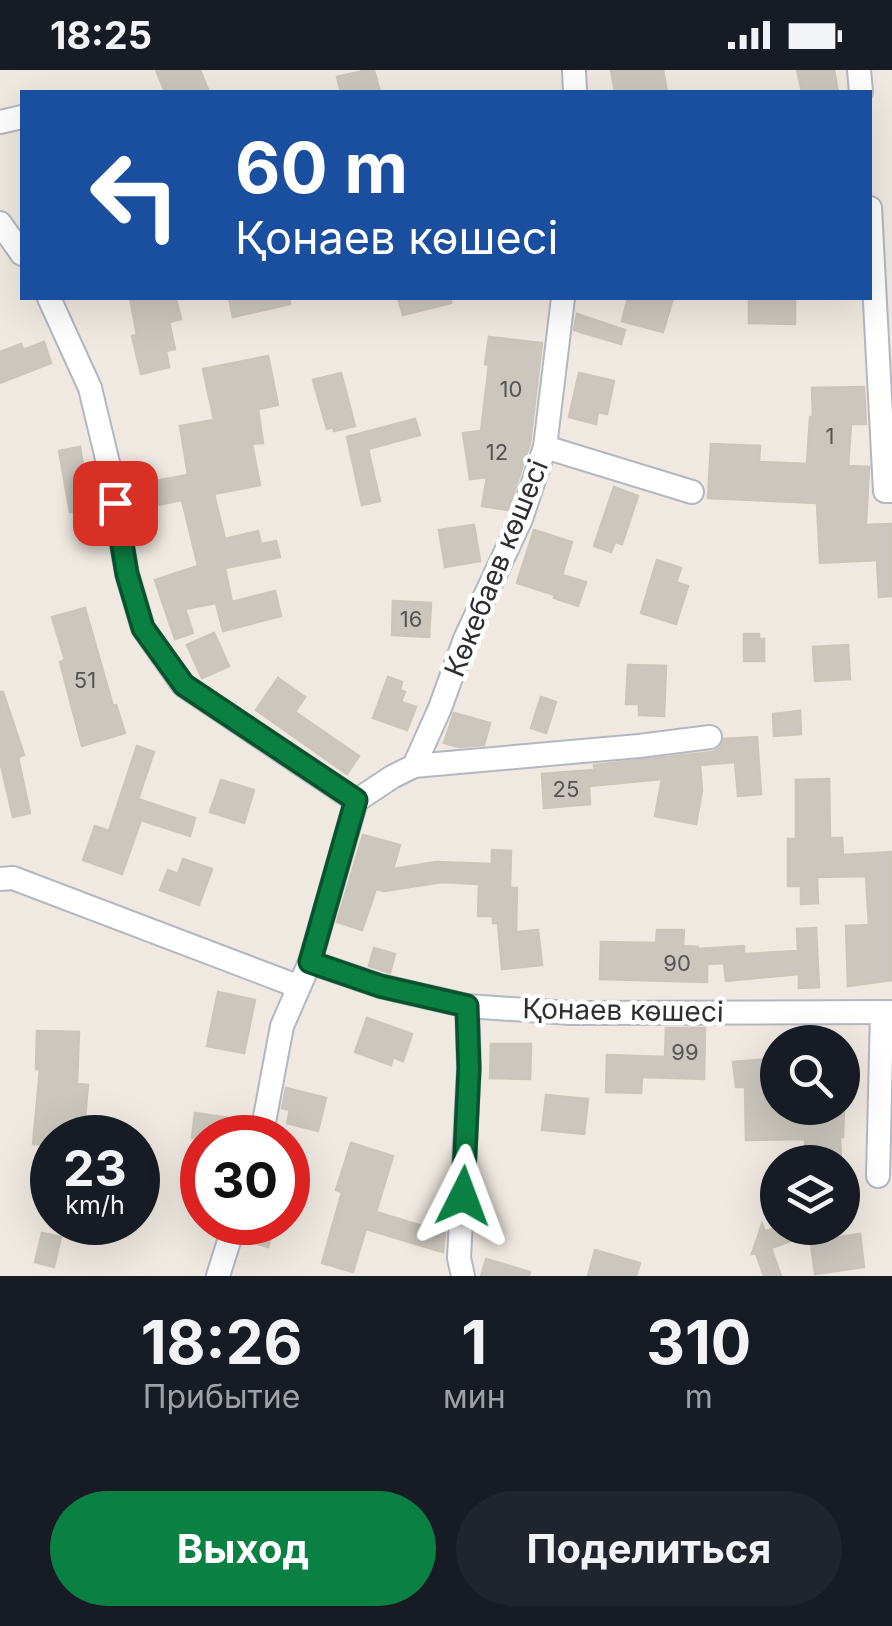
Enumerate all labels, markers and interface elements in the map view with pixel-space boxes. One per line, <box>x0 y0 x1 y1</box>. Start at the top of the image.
text: 18:25 <box>50 12 152 58</box>
text: 60 m <box>235 125 408 210</box>
icon: left <box>70 130 200 260</box>
text: Қонаев көшесі <box>235 210 558 265</box>
house number: 10 <box>500 376 522 402</box>
house number: 1 <box>826 423 834 449</box>
house number: 12 <box>486 439 508 465</box>
street label: Көкебаев көшесі <box>437 454 555 682</box>
pin <box>73 461 158 546</box>
icon: arrive <box>88 476 143 531</box>
house number: 16 <box>400 606 422 632</box>
house number: 51 <box>74 667 96 693</box>
house number: 25 <box>553 776 579 802</box>
house number: 90 <box>663 950 691 976</box>
street label: Қонаев көшесі <box>522 991 724 1029</box>
map controls <box>760 1025 860 1245</box>
button: search <box>760 1025 860 1125</box>
house number: 99 <box>671 1039 699 1065</box>
speed limit sign: 30 <box>180 1115 310 1245</box>
text: 23 <box>63 1138 127 1198</box>
position arrow <box>411 1144 515 1248</box>
button: layers <box>760 1145 860 1245</box>
text: km/h <box>65 1190 125 1220</box>
text: 18:26 <box>141 1306 302 1378</box>
text: 1 <box>461 1306 487 1378</box>
text: 310 <box>646 1306 751 1378</box>
text: Прибытие <box>143 1377 300 1416</box>
text: мин <box>443 1377 506 1416</box>
text: m <box>685 1377 713 1416</box>
button: Выход <box>50 1491 436 1606</box>
button: Поделиться <box>456 1491 842 1606</box>

